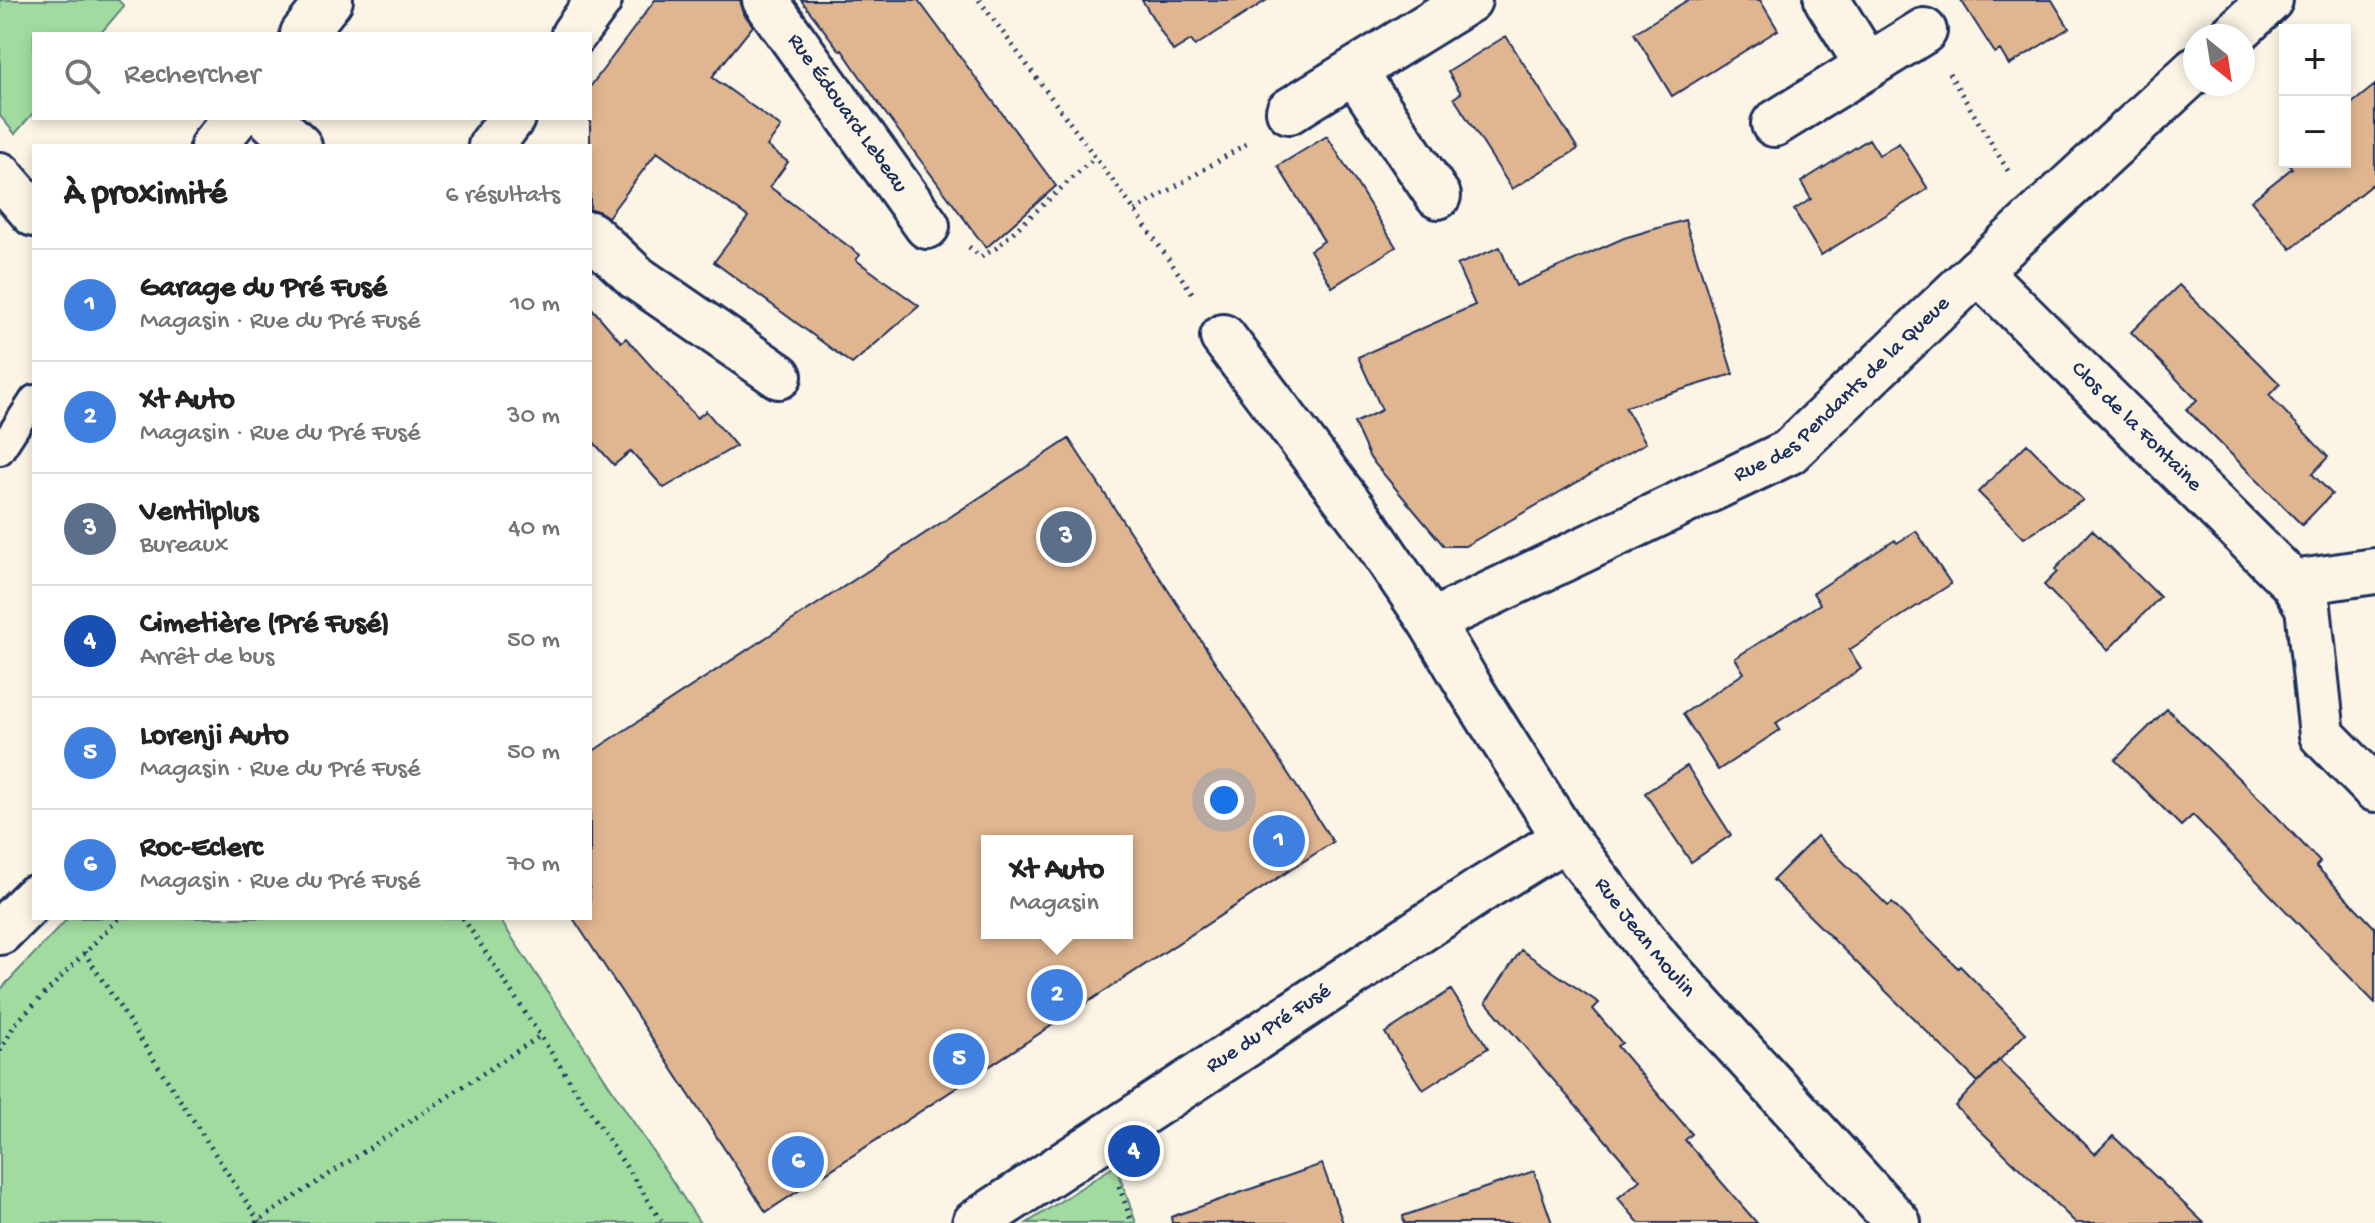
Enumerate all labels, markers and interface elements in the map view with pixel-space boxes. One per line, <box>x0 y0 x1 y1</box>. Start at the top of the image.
north arrow <box>2183 24 2255 96</box>
map controls <box>2279 24 2351 168</box>
button: + <box>2279 24 2351 96</box>
street label: Rue Édouard Lebeau <box>781 29 912 199</box>
search box <box>32 32 592 120</box>
icon: search <box>60 54 104 98</box>
text: Rechercher <box>124 59 260 94</box>
button: − <box>2279 96 2351 168</box>
text: À proximité <box>64 176 227 216</box>
text: 6 résultats <box>445 181 560 212</box>
text: Garage du Pré Fusé <box>140 272 387 307</box>
text: 1 <box>85 290 95 321</box>
text: 10 m <box>510 290 560 321</box>
street label: Rue des Pendants de la Queue <box>1730 291 1956 489</box>
text: Magasin · Rue du Pré Fusé <box>140 307 420 338</box>
street label: Clos de la Fontaine <box>2065 357 2207 498</box>
text: Xt Auto <box>140 384 235 419</box>
text: 2 <box>84 402 96 433</box>
text: 30 m <box>507 402 560 433</box>
text: Magasin · Rue du Pré Fusé <box>140 419 420 450</box>
text: Ventilplus <box>140 496 258 531</box>
pin: 3 <box>1040 507 1092 567</box>
text: 3 <box>83 514 97 545</box>
text: 40 m <box>508 514 560 545</box>
text: Bureaux <box>140 531 228 562</box>
text: Cimetière (Pré Fusé) <box>140 608 390 643</box>
text: 4 <box>84 626 96 657</box>
text: 50 m <box>507 626 560 657</box>
text: Arrêt de bus <box>140 643 274 674</box>
text: Lorenji Auto <box>140 720 289 755</box>
text: 5 <box>83 738 97 769</box>
text: 50 m <box>507 738 560 769</box>
text: Magasin · Rue du Pré Fusé <box>140 755 420 786</box>
your location <box>1204 780 1244 820</box>
pin: 1 <box>1253 811 1305 871</box>
text: Roc-Eclerc <box>140 832 263 867</box>
popup <box>981 835 1133 939</box>
text: 6 <box>83 850 97 881</box>
text: 70 m <box>507 850 560 881</box>
text: Xt Auto <box>1010 854 1104 889</box>
text: Magasin · Rue du Pré Fusé <box>140 867 420 898</box>
street label: Rue Jean Moulin <box>1588 873 1700 1004</box>
text: Magasin <box>1010 889 1099 920</box>
pin: 2 <box>1031 965 1083 1025</box>
street label: Rue du Pré Fusé <box>1202 979 1337 1080</box>
pin: 5 <box>933 1029 985 1089</box>
pin: 4 <box>1108 1121 1160 1181</box>
pin: 6 <box>772 1132 824 1192</box>

